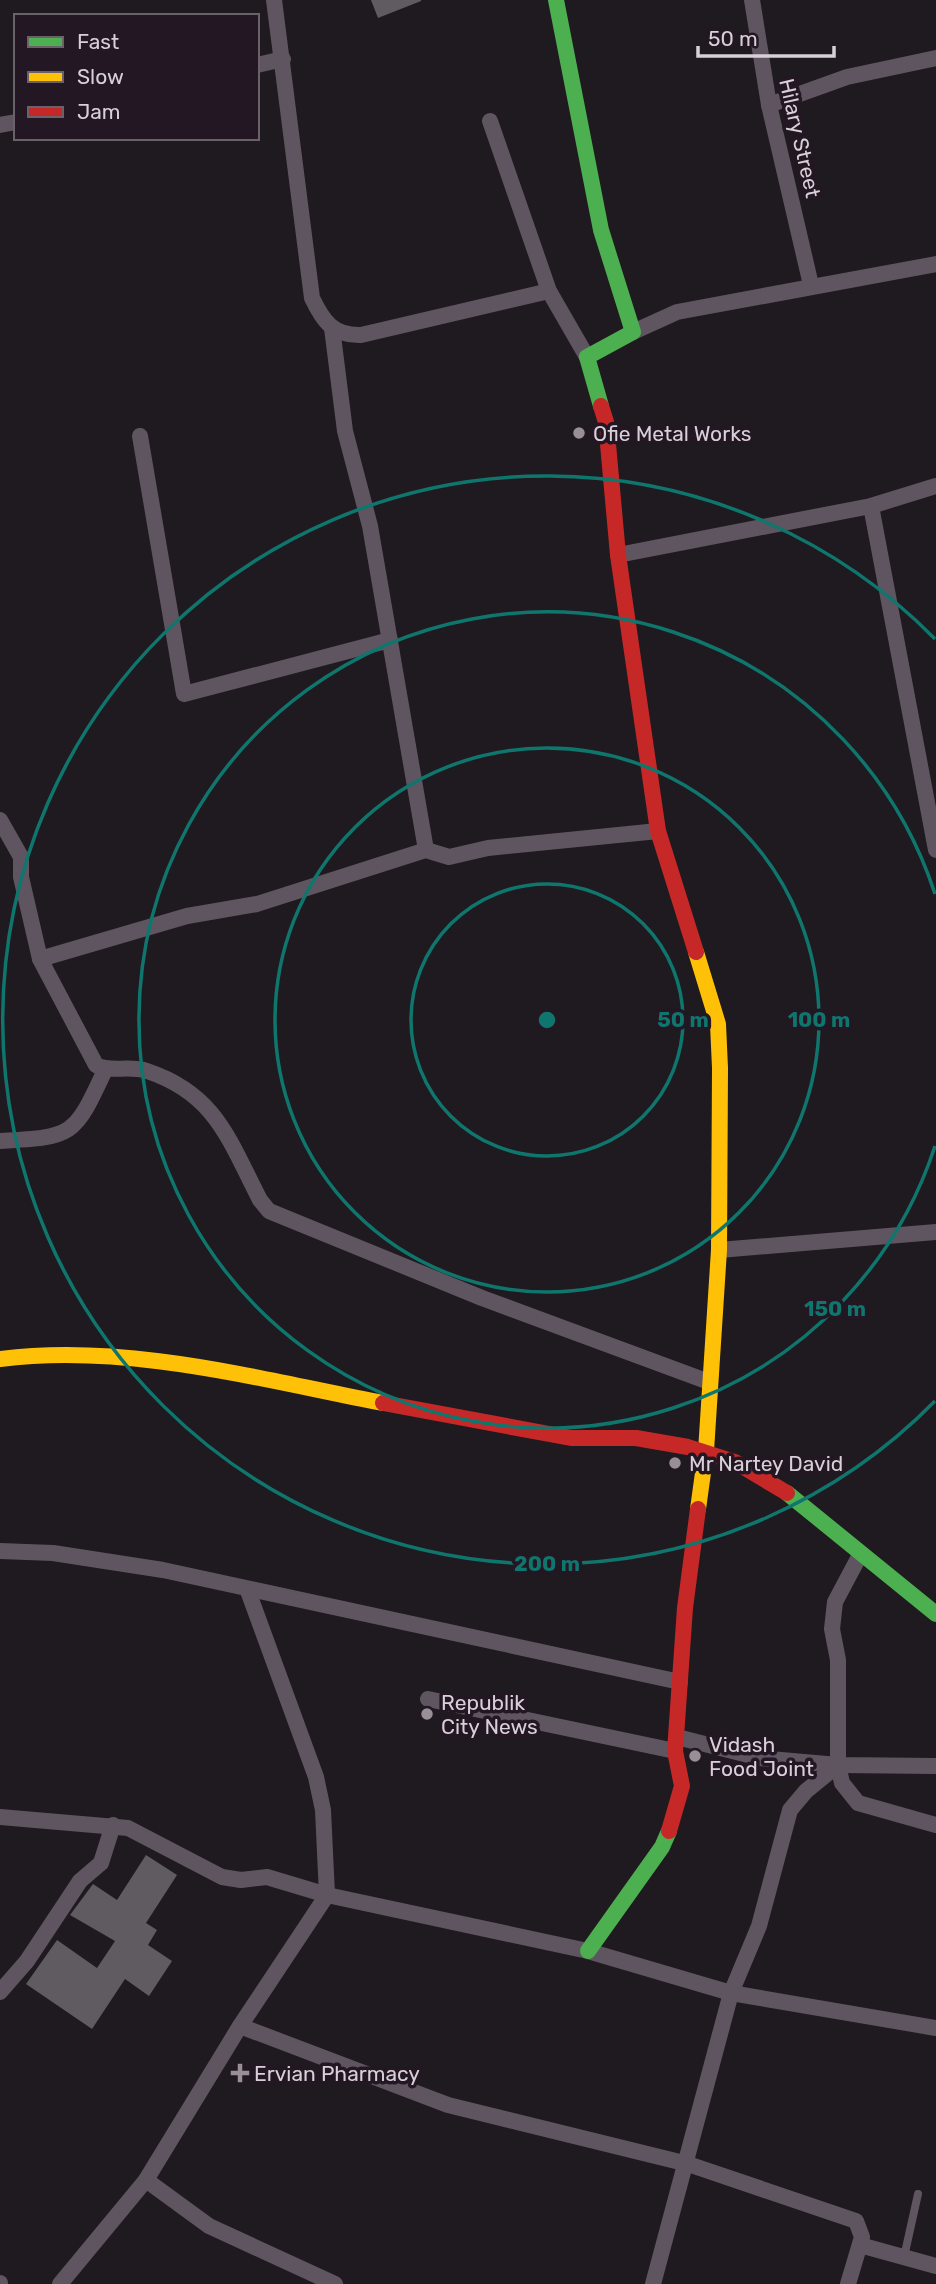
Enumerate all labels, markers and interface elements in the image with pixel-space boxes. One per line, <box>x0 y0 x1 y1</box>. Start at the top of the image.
legend <box>14 14 259 140</box>
scale bar <box>698 14 834 58</box>
text: 50 m <box>708 26 758 51</box>
text: Fast <box>77 29 119 54</box>
text: Slow <box>77 64 124 89</box>
street label: Hilary Street <box>774 76 826 200</box>
text: Jam <box>77 99 121 124</box>
place label: Ofie Metal Works <box>593 421 752 446</box>
marker: Ofie Metal Works <box>571 425 587 441</box>
text: 50 m <box>657 1007 709 1032</box>
text: 100 m <box>788 1007 850 1032</box>
centre of rings <box>535 1008 559 1032</box>
text: 150 m <box>804 1296 866 1321</box>
place label: Mr Nartey David <box>689 1451 843 1476</box>
marker: Mr Nartey David <box>667 1455 683 1471</box>
text: 200 m <box>514 1551 580 1576</box>
place label: Republik City News <box>441 1690 538 1739</box>
marker: Republik City News <box>419 1706 435 1722</box>
place label: Vidash Food Joint <box>709 1732 814 1781</box>
marker: Vidash Food Joint <box>687 1748 703 1764</box>
place label: Ervian Pharmacy <box>254 2061 420 2086</box>
marker: Ervian Pharmacy <box>232 2065 248 2081</box>

